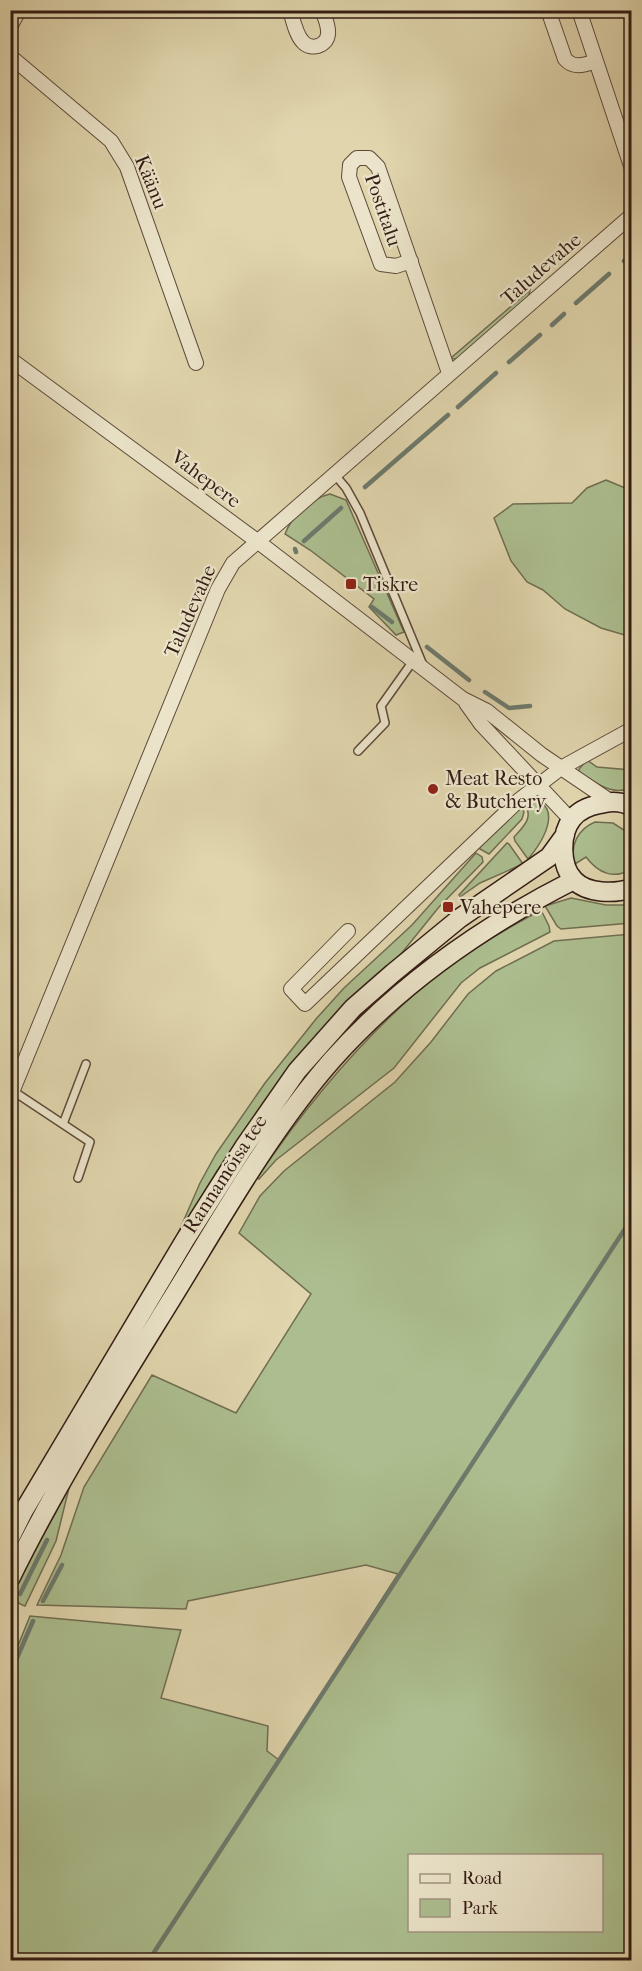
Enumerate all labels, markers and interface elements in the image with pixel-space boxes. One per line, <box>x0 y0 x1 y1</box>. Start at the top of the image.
street label: Käänu <box>130 152 172 213</box>
street label: Postitalu <box>360 171 406 250</box>
street label: Taludevahe <box>496 228 586 310</box>
street label: Vahepere <box>166 445 245 513</box>
street label: Taludevahe <box>159 561 221 661</box>
place label: Tiskre <box>363 573 418 596</box>
marker: Tiskre <box>344 577 358 591</box>
place label: Meat Resto & Butchery <box>445 767 547 813</box>
marker: Meat Resto & Butchery <box>426 782 440 796</box>
place label: Vahepere <box>459 896 541 919</box>
marker: Vahepere <box>441 900 455 914</box>
street label: Rannamõisa tee <box>178 1110 272 1238</box>
legend <box>408 1854 603 1932</box>
text: Road <box>462 1868 502 1889</box>
text: Park <box>462 1898 499 1919</box>

